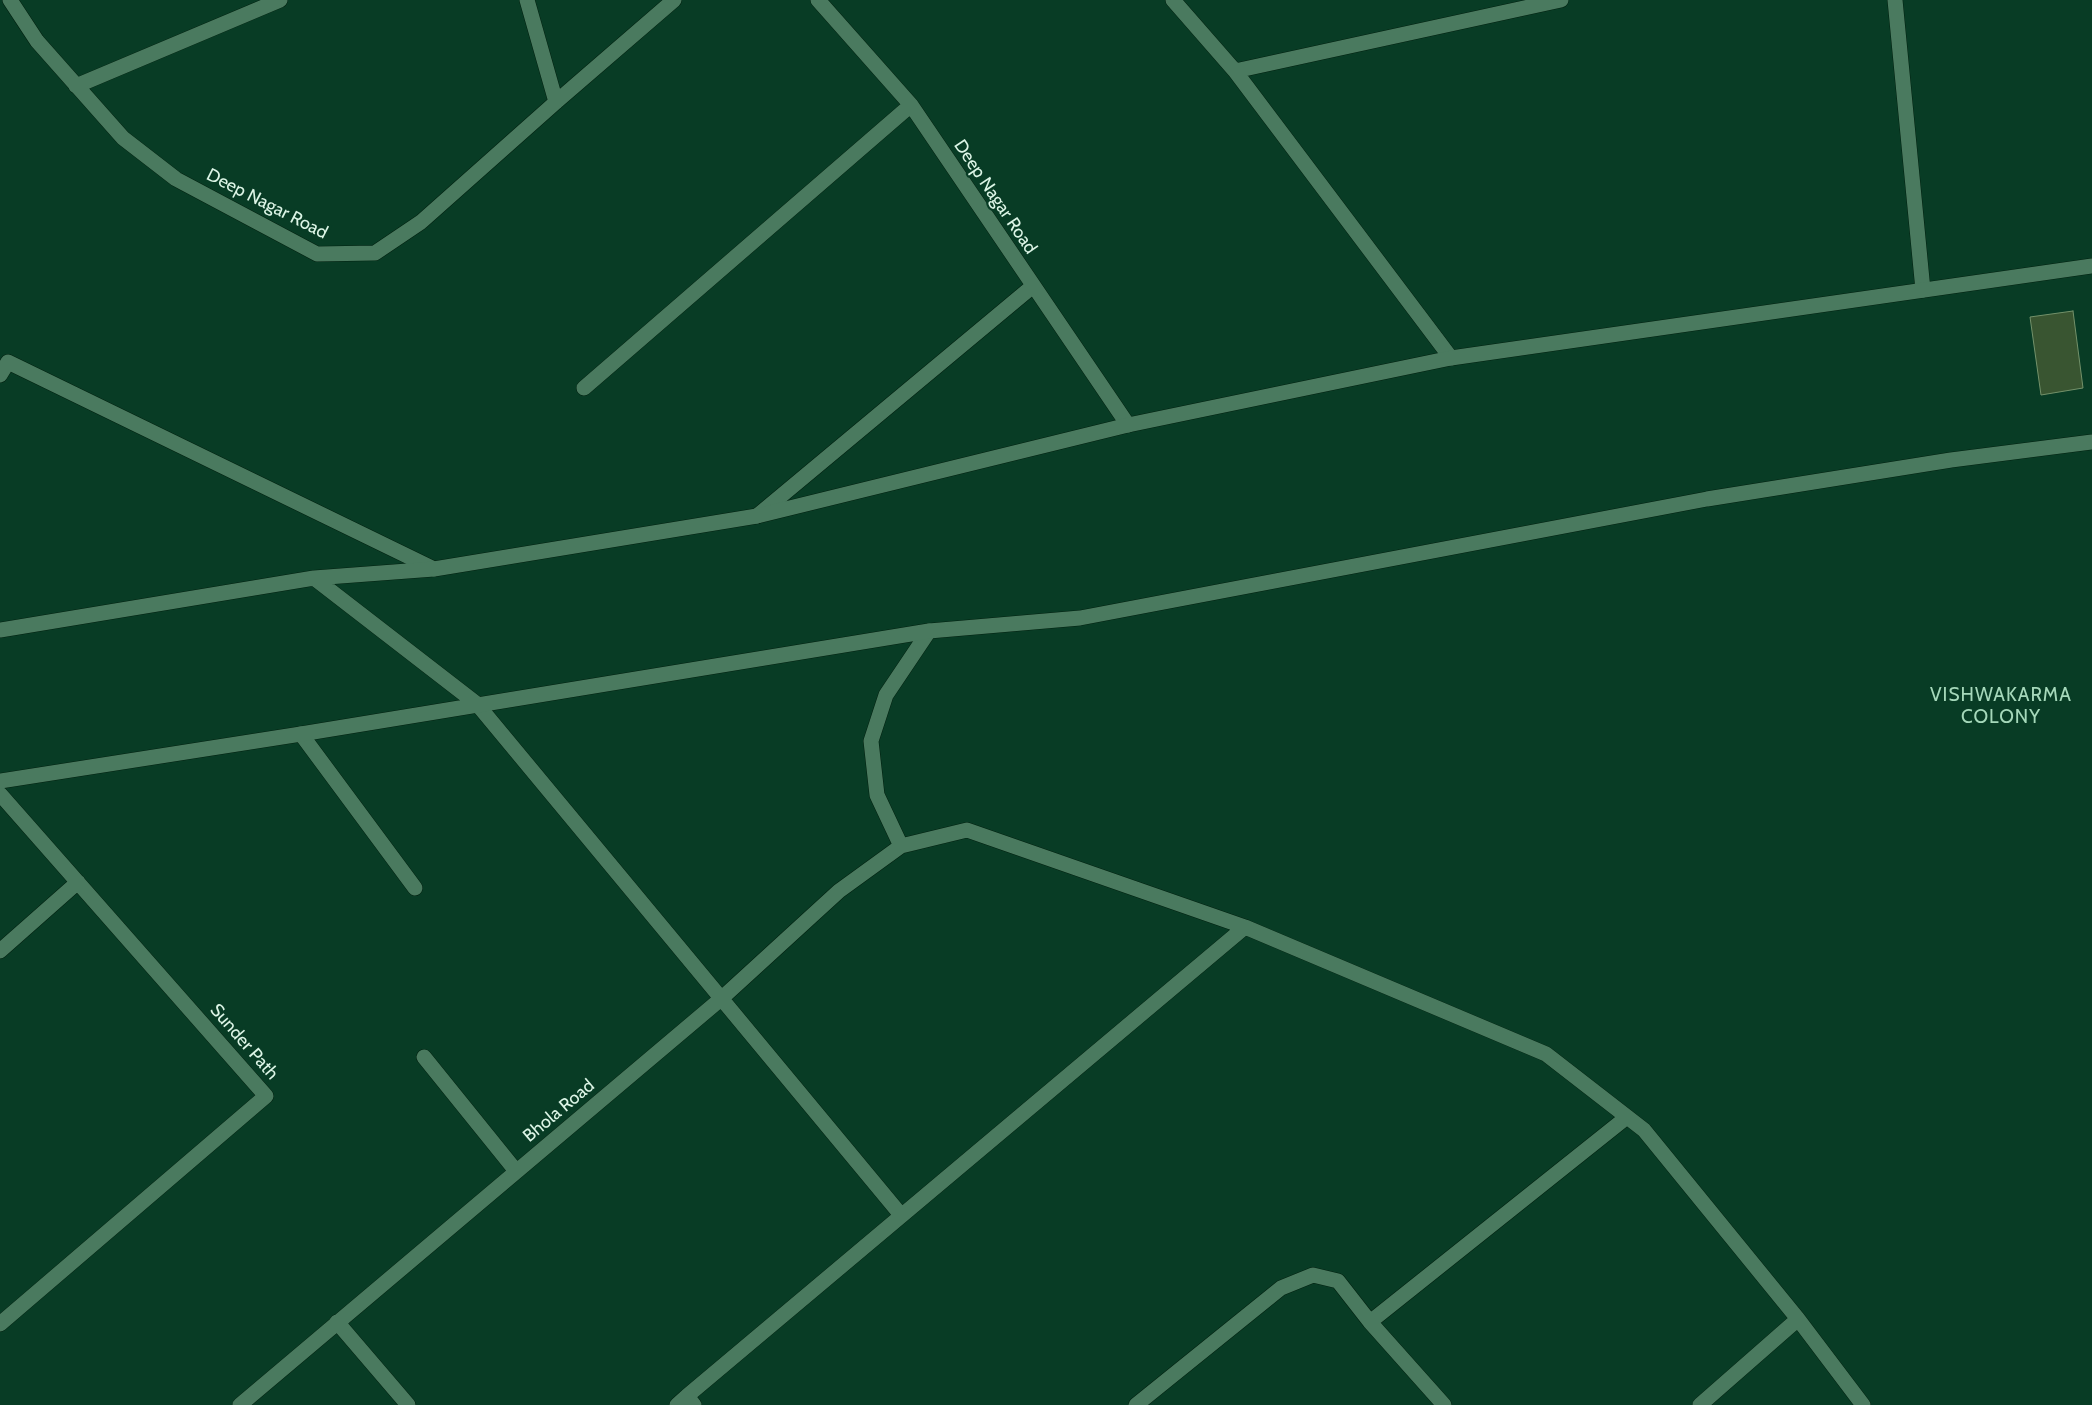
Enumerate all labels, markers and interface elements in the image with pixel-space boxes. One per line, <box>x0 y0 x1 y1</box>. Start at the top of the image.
street label: Deep Nagar Road <box>949 136 1041 258</box>
street label: Deep Nagar Road <box>203 164 331 244</box>
district label: VISHWAKARMA COLONY <box>1929 684 2073 728</box>
street label: Sunder Path <box>205 1000 283 1084</box>
street label: Bhola Road <box>519 1075 599 1147</box>

